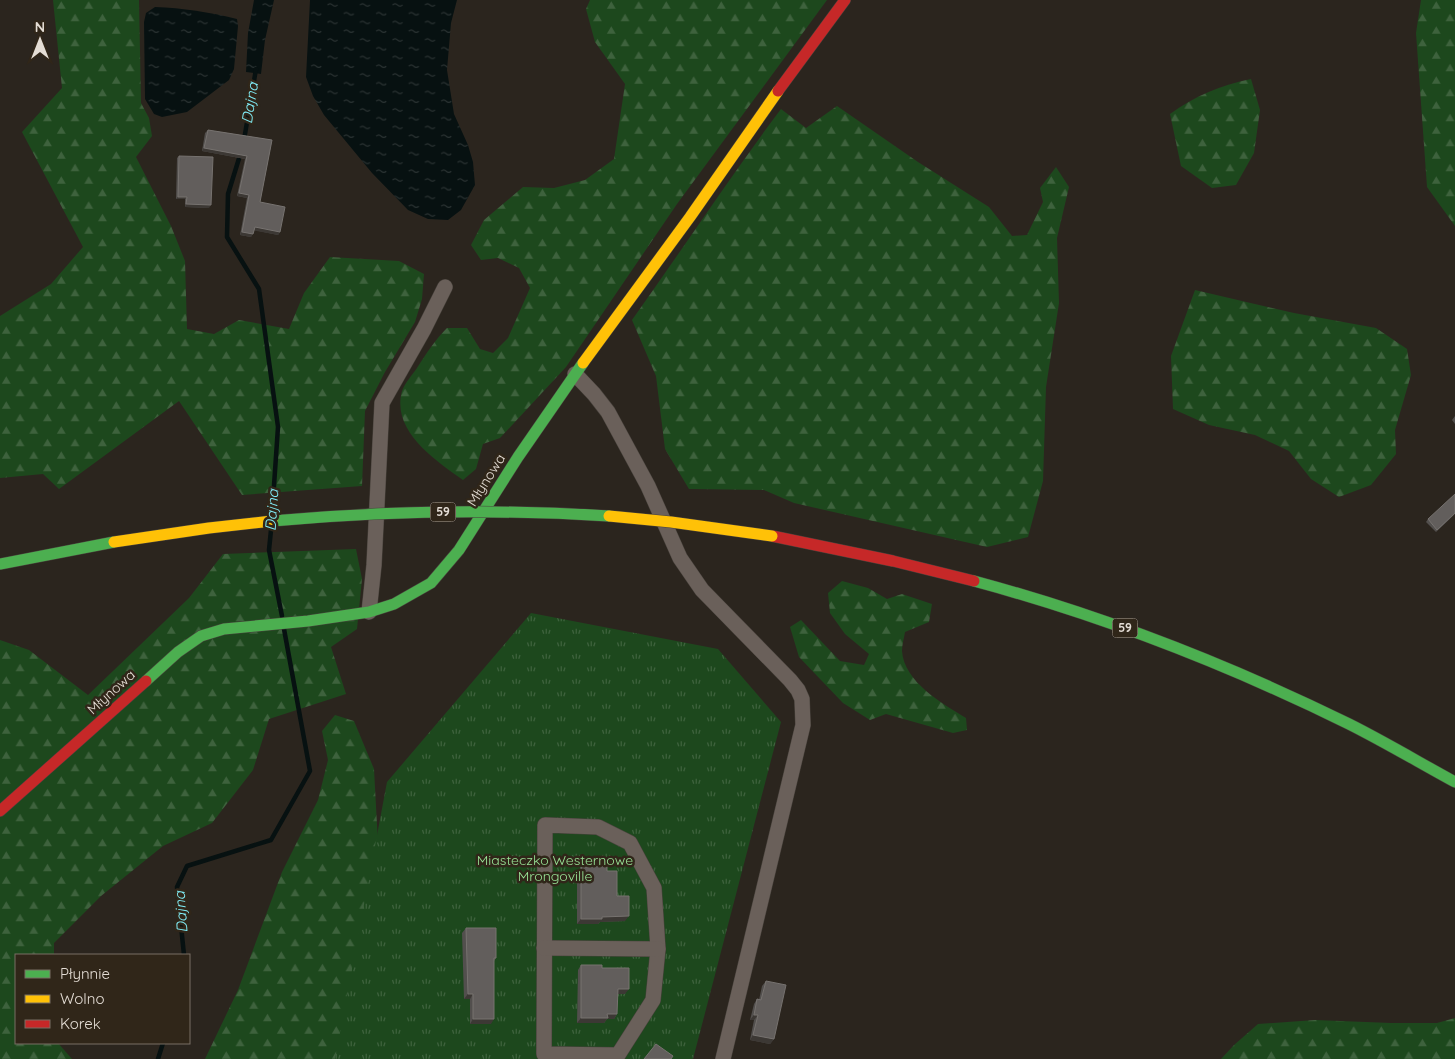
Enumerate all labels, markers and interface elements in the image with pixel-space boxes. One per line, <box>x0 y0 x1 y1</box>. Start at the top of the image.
north arrow <box>15 15 65 65</box>
text: N <box>35 18 45 36</box>
water label: Dajna <box>237 80 262 125</box>
street label: Młynowa <box>463 450 509 510</box>
water label: Dajna <box>261 488 282 531</box>
road number: 59 <box>430 502 456 522</box>
road number: 59 <box>1112 618 1138 638</box>
street label: Młynowa <box>83 666 139 718</box>
park label: Miasteczko Westernowe Mrongoville <box>477 851 633 885</box>
water label: Dajna <box>170 890 191 933</box>
legend <box>15 954 190 1044</box>
text: Płynnie <box>60 964 110 983</box>
text: Wolno <box>60 989 105 1008</box>
text: Korek <box>60 1014 101 1033</box>

